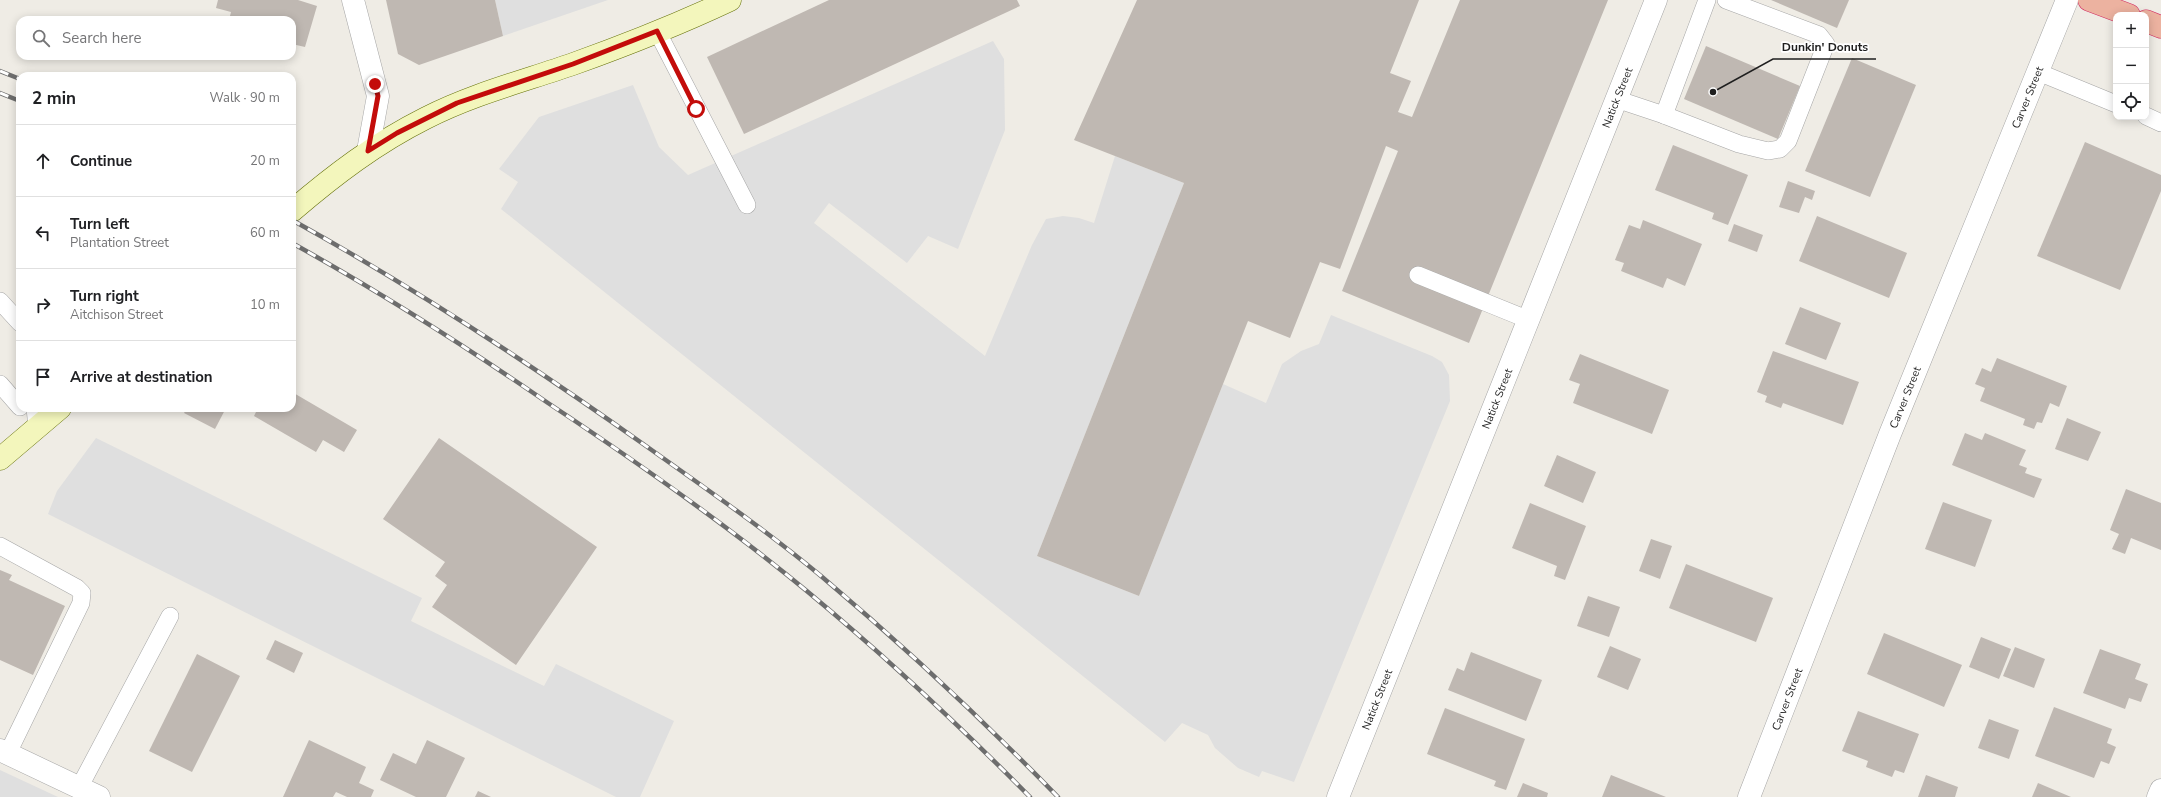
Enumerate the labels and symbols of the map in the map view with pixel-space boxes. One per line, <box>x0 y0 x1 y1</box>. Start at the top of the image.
callout: Dunkin' Donuts <box>1773 35 1876 59</box>
text: Dunkin' Donuts <box>1782 39 1868 55</box>
street label: Carver Street <box>2008 64 2047 131</box>
street label: Natick Street <box>1598 65 1636 130</box>
route end <box>366 75 384 93</box>
route start <box>687 100 705 118</box>
street label: Carver Street <box>1886 364 1924 431</box>
street label: Natick Street <box>1478 366 1516 431</box>
street label: Carver Street <box>1768 666 1806 732</box>
street label: Natick Street <box>1358 667 1396 732</box>

